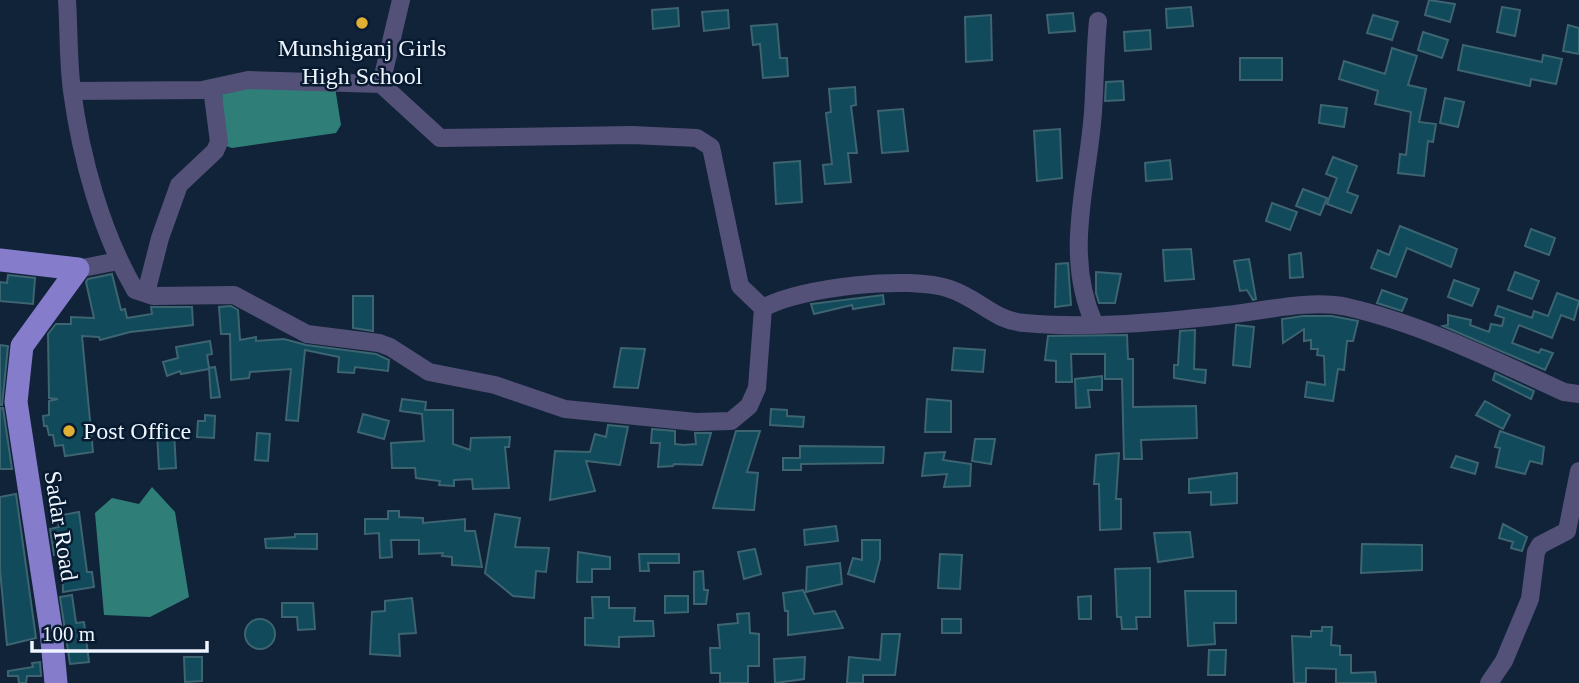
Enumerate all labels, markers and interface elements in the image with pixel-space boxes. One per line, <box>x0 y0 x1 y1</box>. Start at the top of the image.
marker: Munshiganj Girls High School <box>354 15 370 31</box>
place label: Munshiganj Girls High School <box>278 35 446 89</box>
place label: Post Office <box>83 418 191 444</box>
marker: Post Office <box>61 423 77 439</box>
street label: Sadar Road <box>39 469 83 583</box>
scale bar <box>32 610 206 654</box>
text: 100 m <box>42 622 95 646</box>

